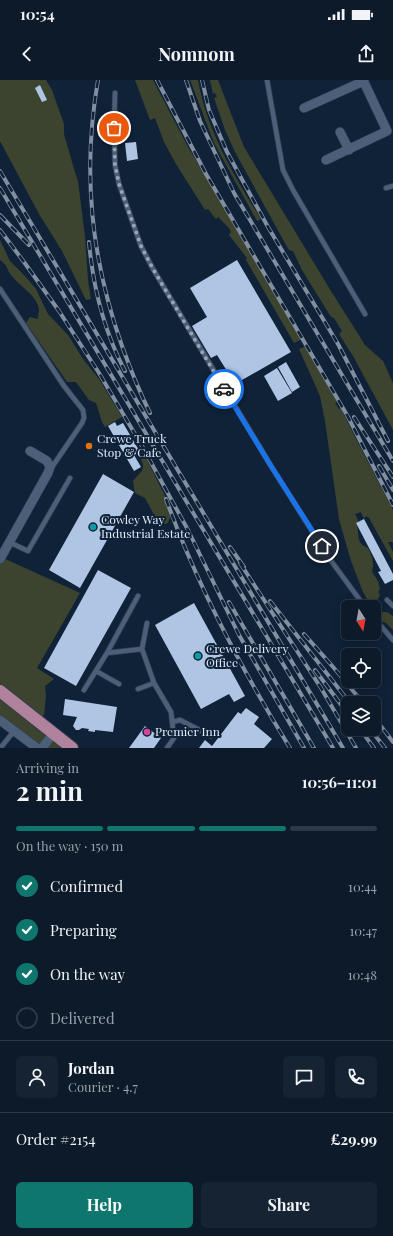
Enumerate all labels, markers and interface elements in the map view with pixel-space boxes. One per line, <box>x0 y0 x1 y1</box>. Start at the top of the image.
text: 10:54 <box>20 4 55 24</box>
text: Nomnom <box>158 42 235 66</box>
icon: back <box>16 43 38 65</box>
icon: share <box>355 43 377 65</box>
pin <box>97 111 131 145</box>
icon: bag <box>103 117 125 139</box>
courier <box>204 369 244 409</box>
icon: car <box>213 378 235 400</box>
place label: Crewe Truck Stop & Cafe <box>97 430 167 460</box>
marker: Crewe Truck Stop & Cafe <box>84 441 94 451</box>
place label: Cowley Way Industrial Estate <box>101 511 190 541</box>
marker: Cowley Way Industrial Estate <box>88 522 98 532</box>
pin <box>305 529 339 563</box>
icon: home <box>311 535 333 557</box>
north arrow <box>341 600 381 640</box>
map controls <box>341 600 381 736</box>
place label: Crewe Delivery Office <box>206 640 289 670</box>
button: locate <box>341 648 381 688</box>
marker: Crewe Delivery Office <box>193 651 203 661</box>
button: layers <box>341 696 381 736</box>
place label: Premier Inn <box>155 723 220 739</box>
marker: Premier Inn <box>142 727 152 737</box>
text: Arriving in <box>16 759 79 776</box>
text: 10:56–11:01 <box>302 772 377 792</box>
text: 2 min <box>16 773 83 808</box>
text: On the way · 150 m <box>16 837 123 854</box>
icon: check <box>16 875 38 897</box>
text: Confirmed <box>50 876 123 896</box>
text: 10:44 <box>348 878 377 895</box>
icon: check <box>16 919 38 941</box>
text: Preparing <box>50 920 117 940</box>
text: 10:47 <box>349 922 377 939</box>
icon: check <box>16 963 38 985</box>
text: On the way <box>50 964 125 984</box>
text: 10:48 <box>348 966 377 983</box>
text: Delivered <box>50 1008 115 1028</box>
button: person <box>16 1056 58 1098</box>
button: chat <box>283 1056 325 1098</box>
button: phone <box>335 1056 377 1098</box>
text: Jordan <box>68 1058 114 1078</box>
text: Courier · 4.7 <box>68 1078 138 1095</box>
text: Order #2154 <box>16 1129 96 1149</box>
text: £29.99 <box>330 1129 377 1149</box>
button: Help <box>16 1182 193 1228</box>
button: Share <box>201 1182 377 1228</box>

